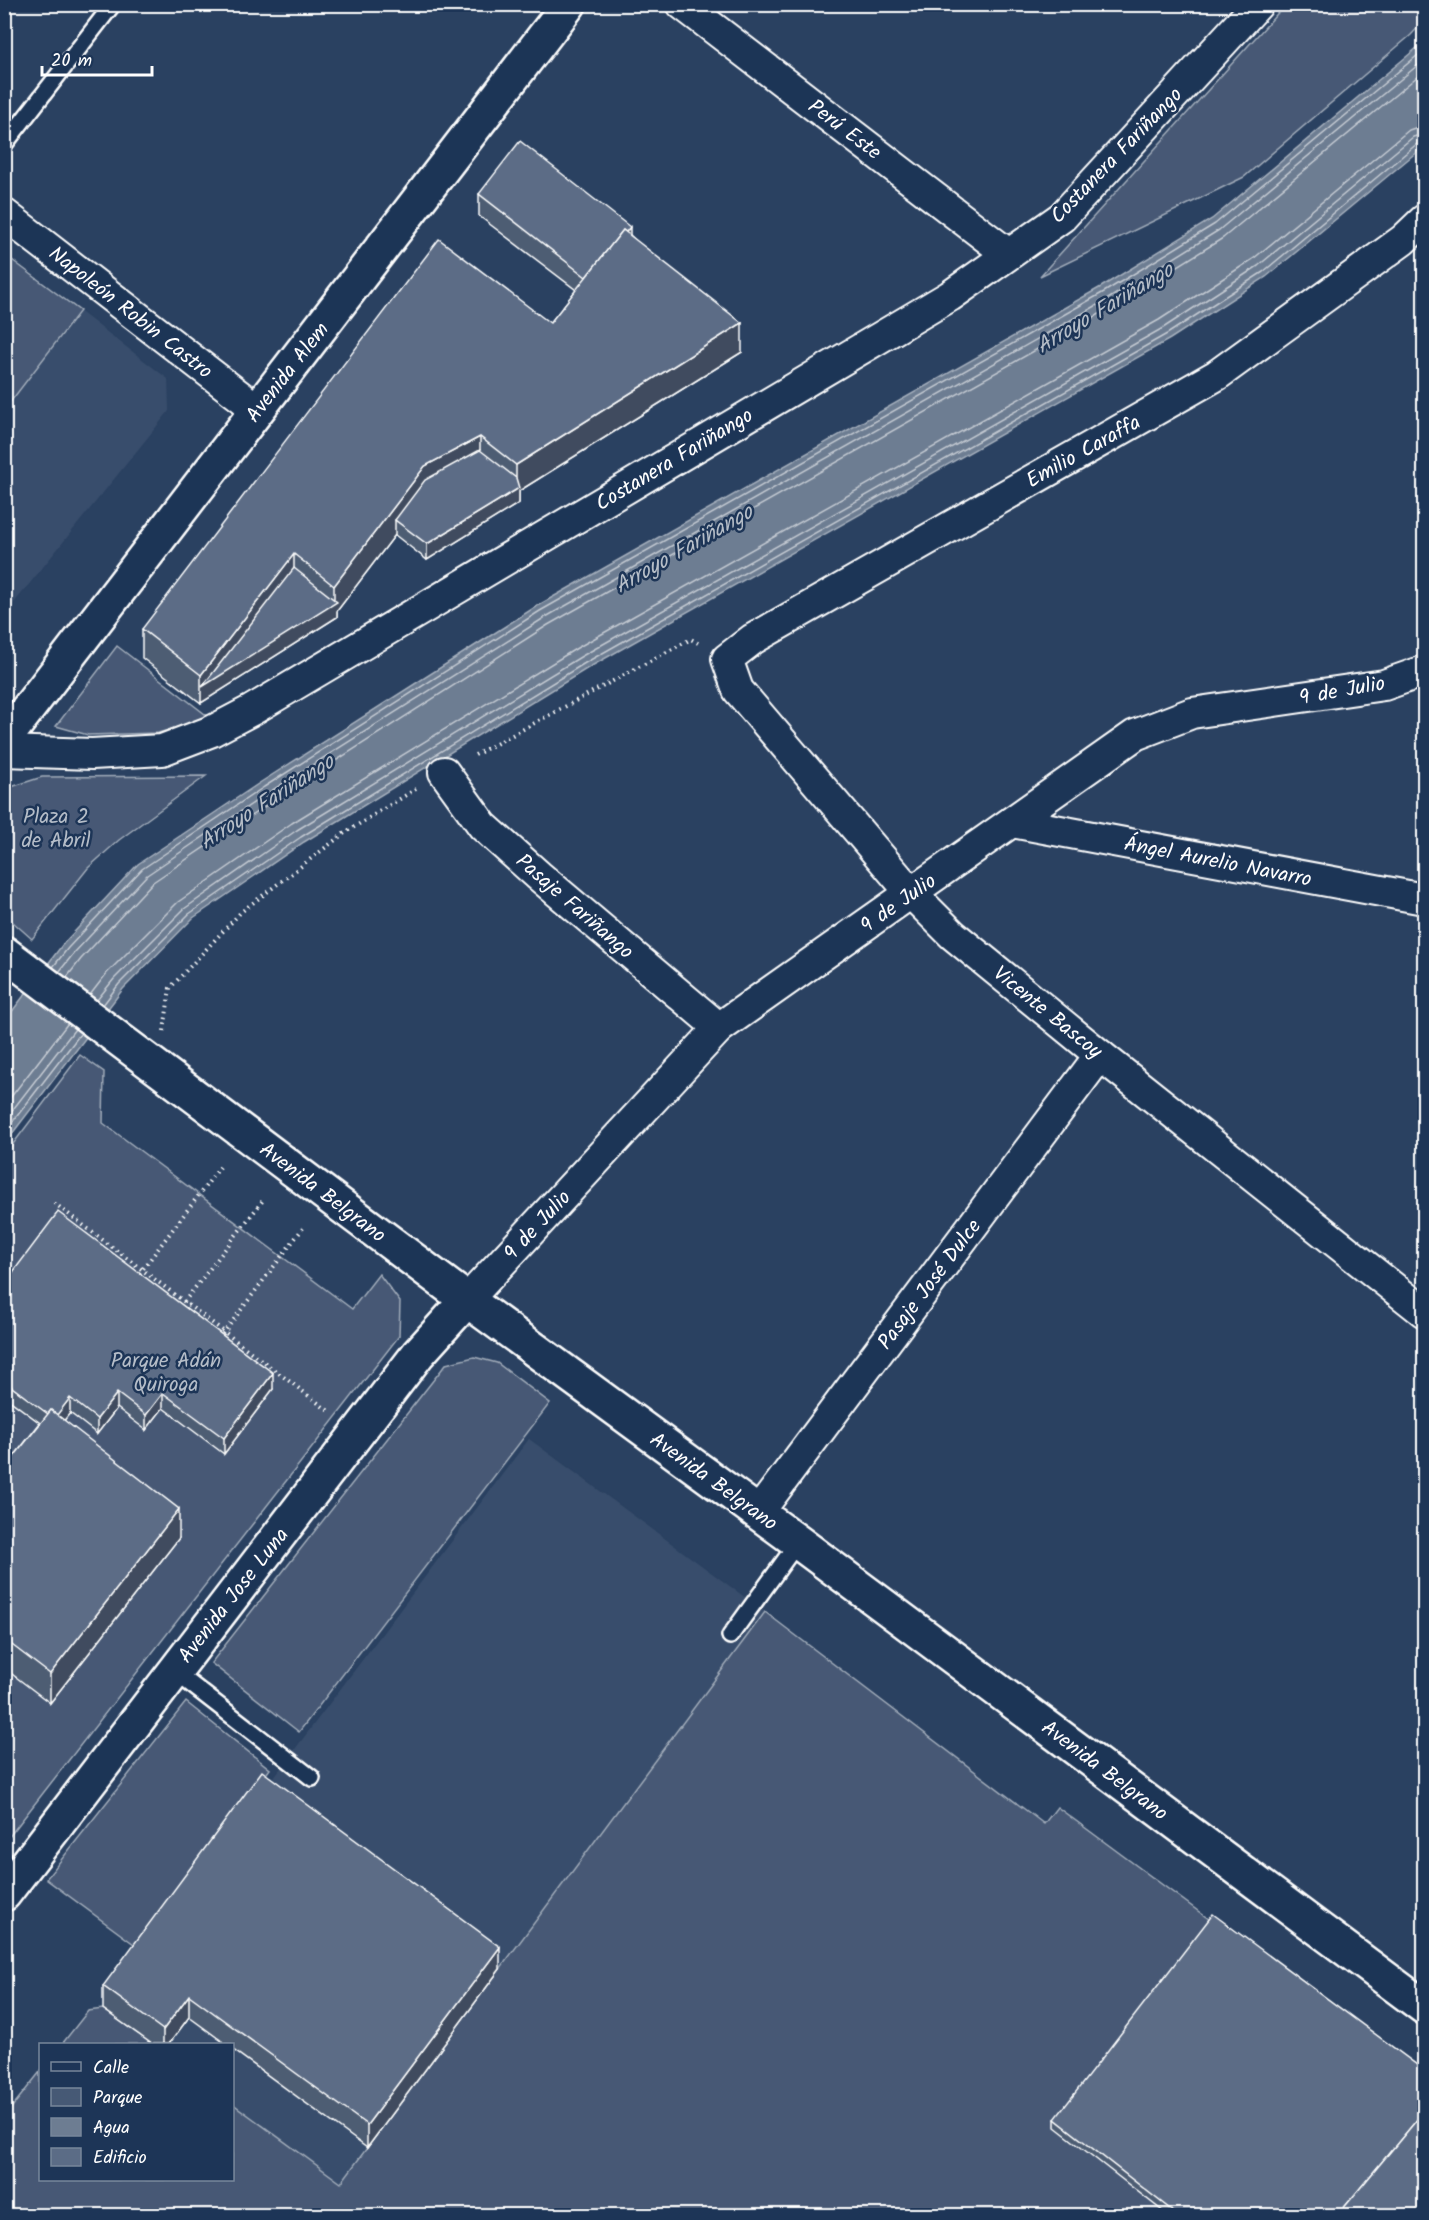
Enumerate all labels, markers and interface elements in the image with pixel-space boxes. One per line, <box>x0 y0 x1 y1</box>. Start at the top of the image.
scale bar <box>42 39 152 77</box>
text: 20 m <box>51 47 92 76</box>
street label: Costanera Fariñango <box>1043 80 1191 232</box>
street label: Perú Este <box>800 91 888 169</box>
street label: Napoleón Robin Castro <box>41 238 219 388</box>
water label: Arroyo Fariñango <box>1030 253 1183 364</box>
street label: Avenida Alem <box>238 315 338 430</box>
street label: Costanera Fariñango <box>589 400 760 521</box>
street label: Emilio Caraffa <box>1020 407 1147 498</box>
water label: Arroyo Fariñango <box>608 495 762 604</box>
street label: 9 de Julio <box>1297 668 1388 715</box>
water label: Arroyo Fariñango <box>193 745 344 860</box>
park label: Plaza 2 de Abril <box>21 801 91 858</box>
street label: Ángel Aurelio Navarro <box>1121 828 1314 897</box>
street label: Pasaje Fariñango <box>507 846 641 968</box>
street label: 9 de Julio <box>854 866 944 943</box>
street label: Vicente Bascoy <box>985 958 1109 1068</box>
street label: Avenida Belgrano <box>252 1134 393 1252</box>
street label: 9 de Julio <box>496 1183 580 1269</box>
street label: Pasaje José Dulce <box>870 1212 991 1357</box>
park label: Parque Adán Quiroga <box>111 1345 221 1402</box>
street label: Avenida Belgrano <box>642 1424 784 1540</box>
street label: Avenida Jose Luna <box>170 1521 298 1671</box>
street label: Avenida Belgrano <box>1034 1712 1175 1830</box>
legend <box>39 2043 234 2181</box>
text: Calle <box>93 2054 129 2083</box>
text: Parque <box>93 2084 142 2113</box>
text: Agua <box>93 2114 130 2143</box>
text: Edificio <box>93 2144 147 2173</box>

